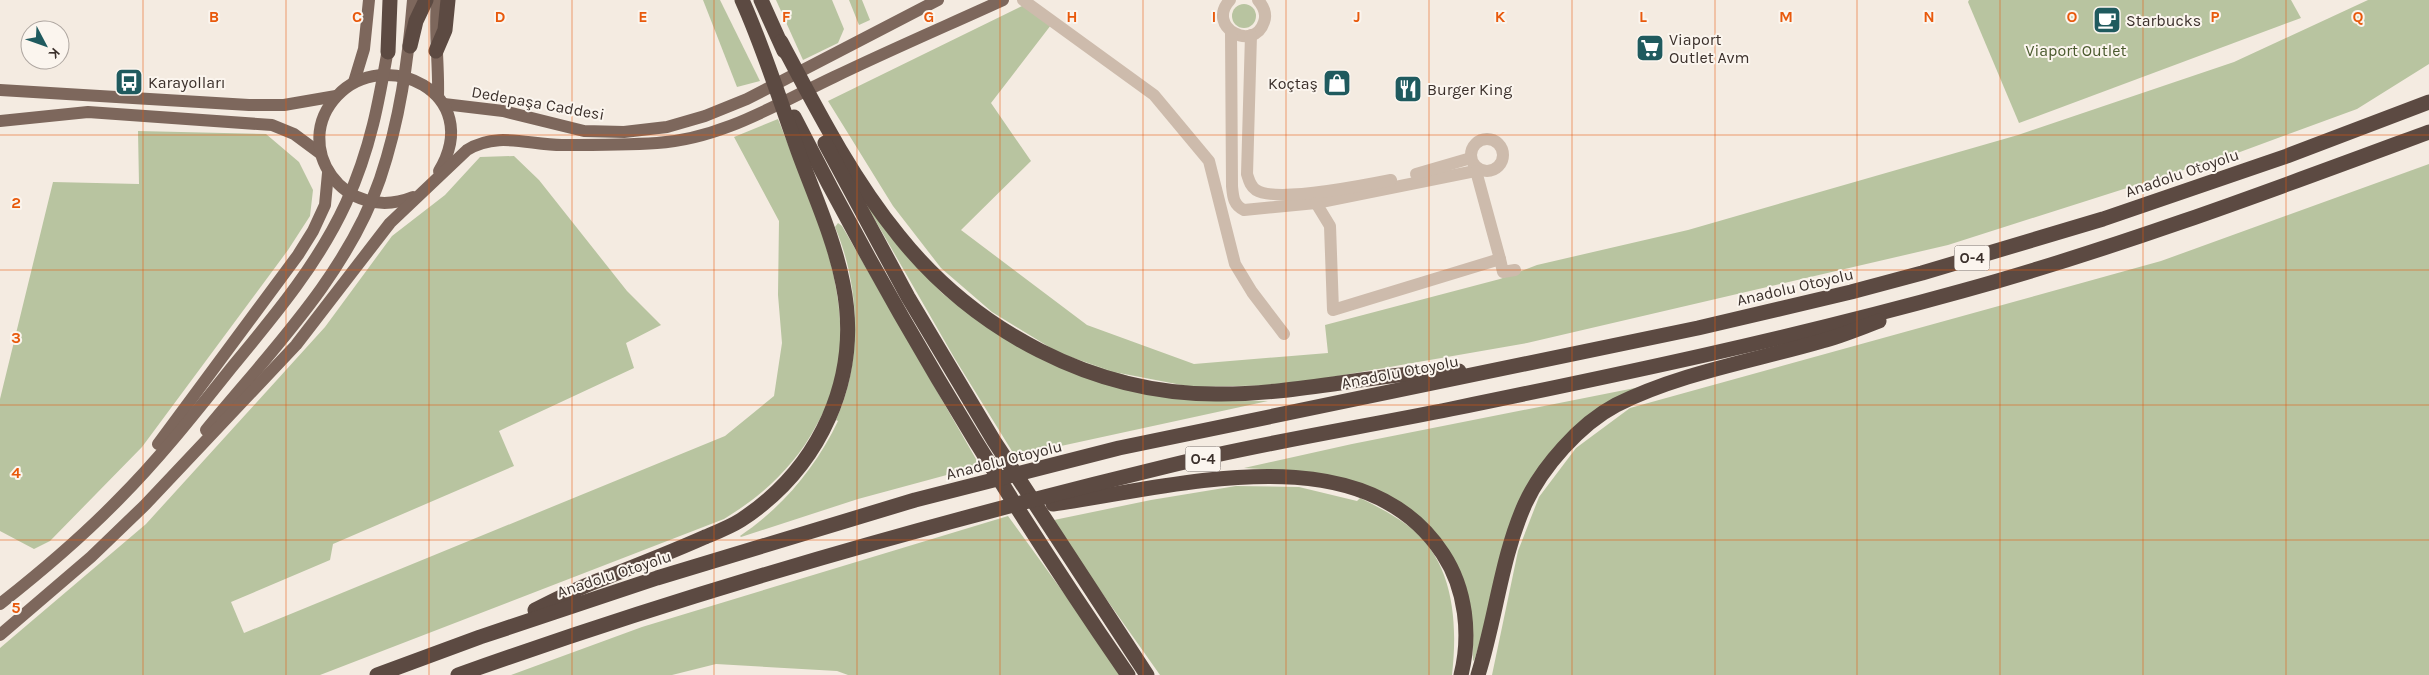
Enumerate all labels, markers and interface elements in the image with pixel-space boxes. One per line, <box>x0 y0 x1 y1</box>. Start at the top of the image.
cafe icon: Starbucks <box>2092 5 2122 35</box>
text: B <box>209 7 219 26</box>
text: C <box>352 7 362 26</box>
text: D <box>495 7 506 26</box>
text: E <box>638 7 648 26</box>
text: F <box>782 7 791 26</box>
text: G <box>924 7 934 26</box>
text: H <box>1066 7 1078 26</box>
text: I <box>1212 7 1216 26</box>
text: J <box>1353 7 1361 26</box>
text: K <box>1495 7 1506 26</box>
text: L <box>1639 7 1647 26</box>
text: M <box>1779 7 1793 26</box>
text: N <box>1923 7 1935 26</box>
text: O <box>2067 7 2078 26</box>
text: P <box>2210 7 2220 26</box>
text: Q <box>2353 7 2364 26</box>
place label: Starbucks <box>2126 11 2201 30</box>
north arrow <box>20 20 70 70</box>
place label: Viaport Outlet Avm <box>1669 30 1749 67</box>
supermarket icon: Viaport Outlet Avm <box>1635 33 1665 63</box>
park label: Viaport Outlet <box>2025 41 2127 60</box>
text: K <box>44 44 64 63</box>
bus stop icon: Karayolları <box>114 67 144 97</box>
shop icon: Koçtaş <box>1322 68 1352 98</box>
place label: Karayolları <box>148 73 226 92</box>
place label: Koçtaş <box>1268 74 1318 93</box>
restaurant icon: Burger King <box>1393 74 1423 104</box>
place label: Burger King <box>1427 80 1512 99</box>
street label: Dedepaşa Caddesi <box>470 82 606 124</box>
street label: Anadolu Otoyolu <box>2123 145 2241 201</box>
text: 2 <box>11 193 21 212</box>
road number: O-4 <box>1954 246 1990 270</box>
street label: Anadolu Otoyolu <box>1735 264 1855 310</box>
text: 3 <box>11 328 21 347</box>
street label: Anadolu Otoyolu <box>1340 351 1460 393</box>
street label: Anadolu Otoyolu <box>944 436 1064 484</box>
road number: O-4 <box>1186 446 1220 472</box>
text: 4 <box>11 463 21 482</box>
street label: Anadolu Otoyolu <box>554 547 674 601</box>
text: 5 <box>11 598 21 617</box>

